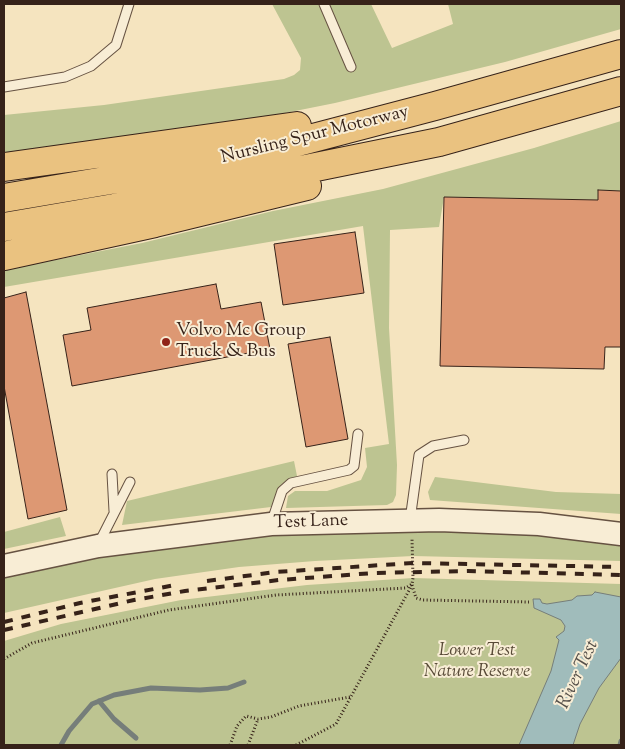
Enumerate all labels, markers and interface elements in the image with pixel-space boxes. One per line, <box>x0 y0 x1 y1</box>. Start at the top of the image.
street label: Nursling Spur Motorway <box>219 102 411 170</box>
place label: Volvo Mc Group Truck & Bus <box>176 321 306 364</box>
marker: Volvo Mc Group Truck & Bus <box>160 336 172 348</box>
street label: Test Lane <box>273 511 349 535</box>
water label: River Test <box>553 637 605 713</box>
park label: Lower Test Nature Reserve <box>424 641 530 684</box>

